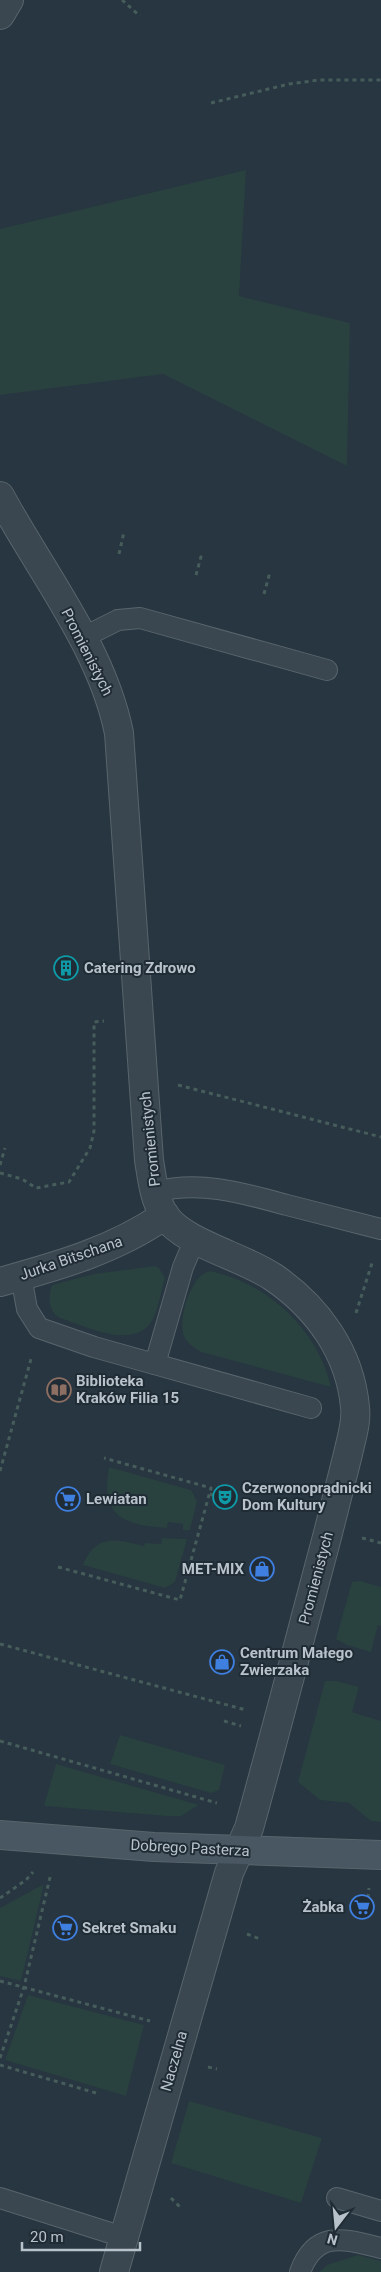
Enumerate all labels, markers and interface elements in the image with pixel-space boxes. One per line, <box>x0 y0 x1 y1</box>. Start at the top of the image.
street label: Promienistych <box>57 605 117 699</box>
building icon: Catering Zdrowo <box>53 955 79 981</box>
place label: Catering Zdrowo <box>84 959 196 977</box>
street label: Promienistych <box>136 1091 164 1187</box>
street label: Jurka Bitschana <box>17 1232 125 1284</box>
place label: Biblioteka Kraków Filia 15 <box>76 1372 179 1407</box>
library icon: Biblioteka Kraków Filia 15 <box>46 1377 72 1403</box>
place label: Czerwonoprądnicki Dom Kultury <box>242 1479 372 1514</box>
theatre icon: Czerwonoprądnicki Dom Kultury <box>212 1484 238 1510</box>
supermarket icon: Lewiatan <box>55 1486 81 1512</box>
place label: Lewiatan <box>86 1490 147 1508</box>
street label: Promienistych <box>295 1530 337 1626</box>
shop icon: MET-MIX <box>249 1556 275 1582</box>
place label: MET-MIX <box>182 1560 244 1578</box>
place label: Centrum Małego Zwierzaka <box>240 1644 353 1679</box>
shop icon: Centrum Małego Zwierzaka <box>209 1649 235 1675</box>
street label: Dobrego Pasterza <box>130 1836 250 1860</box>
supermarket icon: Żabka <box>349 1894 375 1920</box>
place label: Żabka <box>302 1898 344 1916</box>
supermarket icon: Sekret Smaku <box>52 1915 78 1941</box>
place label: Sekret Smaku <box>82 1919 176 1937</box>
street label: Naczelna <box>157 2029 191 2093</box>
north arrow <box>311 2202 361 2252</box>
scale bar <box>22 2220 140 2252</box>
text: 20 m <box>30 2228 64 2246</box>
text: N <box>325 2230 339 2249</box>

